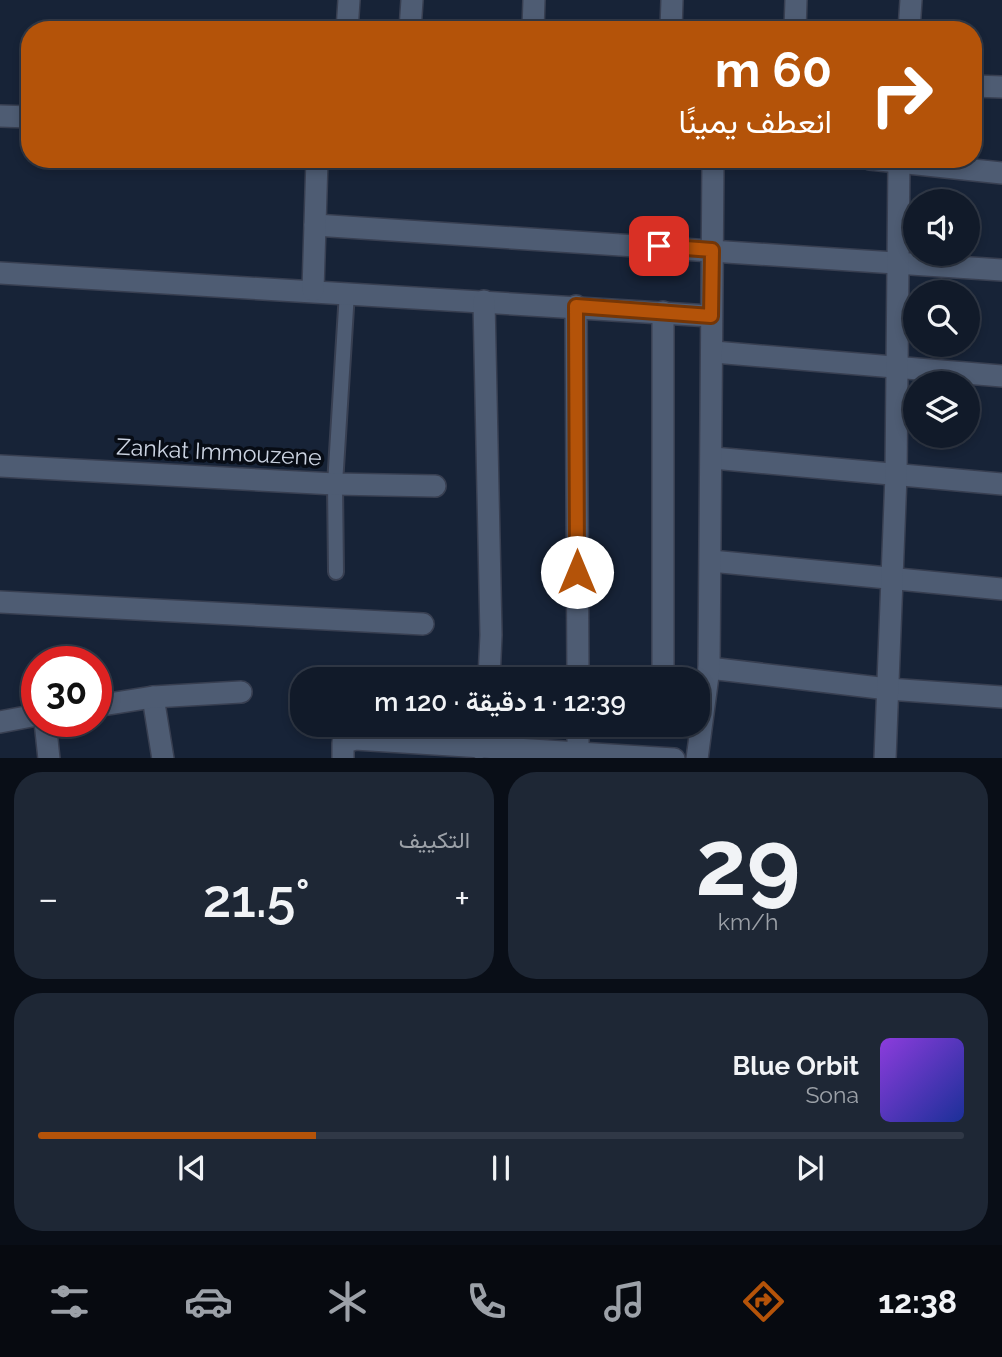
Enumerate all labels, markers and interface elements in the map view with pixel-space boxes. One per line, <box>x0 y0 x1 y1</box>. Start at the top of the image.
text: 60 m <box>715 41 832 98</box>
icon: right <box>856 49 947 140</box>
text: انعطف يمينًا <box>679 103 832 140</box>
map controls <box>903 189 980 448</box>
button: sound <box>903 189 980 266</box>
pin <box>629 216 689 276</box>
icon: arrive <box>640 227 678 265</box>
button: search <box>903 280 980 357</box>
button: layers <box>903 371 980 448</box>
street label: Zankat Immouzene <box>116 433 322 470</box>
position arrow <box>540 535 614 609</box>
speed limit sign: 30 <box>21 646 112 737</box>
text: 12:39 · 1 دقيقة · 120 m <box>374 687 626 717</box>
text: 29 <box>696 809 800 916</box>
text: التكييف <box>399 826 470 853</box>
text: 21.5° <box>203 868 310 929</box>
text: − <box>38 876 58 921</box>
text: + <box>454 876 470 921</box>
text: km/h <box>718 908 778 935</box>
text: Blue Orbit <box>733 1051 859 1081</box>
text: Sona <box>805 1081 859 1108</box>
icon: previous <box>173 1149 211 1187</box>
icon: pause <box>482 1149 520 1187</box>
icon: next <box>791 1149 829 1187</box>
icon: filters <box>45 1277 94 1326</box>
icon: car <box>184 1277 233 1326</box>
icon: climate <box>323 1277 372 1326</box>
icon: phone <box>462 1277 511 1326</box>
icon: music <box>600 1277 649 1326</box>
icon: directions <box>739 1277 788 1326</box>
text: 12:38 <box>878 1283 957 1320</box>

